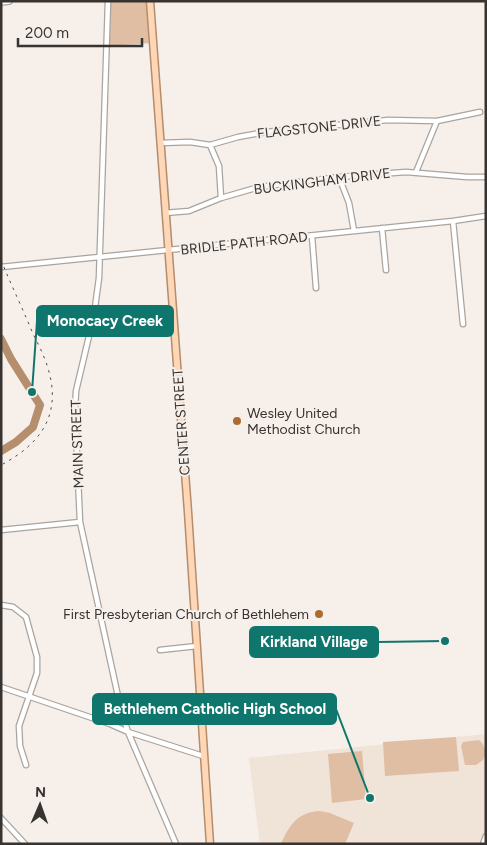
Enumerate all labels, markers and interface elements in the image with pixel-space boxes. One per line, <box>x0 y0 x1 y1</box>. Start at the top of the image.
scale bar <box>18 15 141 47</box>
text: 200 m <box>25 24 69 42</box>
street label: FLAGSTONE DRIVE <box>256 113 382 142</box>
street label: BUCKINGHAM DRIVE <box>253 165 392 198</box>
street label: BRIDLE PATH ROAD <box>180 228 308 259</box>
callout: Monocacy Creek <box>37 306 173 336</box>
text: Monocacy Creek <box>47 312 163 330</box>
street label: CENTER STREET <box>169 368 194 476</box>
street label: MAIN STREET <box>67 399 88 489</box>
place label: Wesley United Methodist Church <box>247 405 360 438</box>
marker: Wesley United Methodist Church <box>231 415 243 427</box>
place label: First Presbyterian Church of Bethlehem <box>63 606 309 623</box>
marker: First Presbyterian Church of Bethlehem <box>313 608 325 620</box>
callout: Kirkland Village <box>250 627 378 657</box>
text: Kirkland Village <box>260 633 369 651</box>
callout: Bethlehem Catholic High School <box>93 694 336 724</box>
text: Bethlehem Catholic High School <box>104 700 326 718</box>
north arrow <box>15 780 65 830</box>
text: N <box>35 784 46 801</box>

